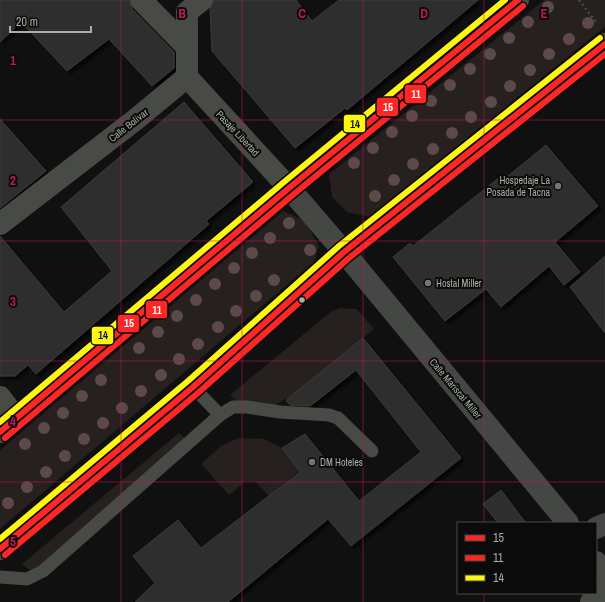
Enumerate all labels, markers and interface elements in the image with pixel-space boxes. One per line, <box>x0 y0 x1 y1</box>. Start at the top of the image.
text: B <box>178 5 186 22</box>
text: C <box>298 5 306 22</box>
text: D <box>420 5 428 22</box>
text: E <box>540 5 548 22</box>
scale bar <box>10 8 91 34</box>
text: 20 m <box>16 14 38 30</box>
text: 1 <box>10 52 16 69</box>
line badge: 11 <box>404 84 427 104</box>
text: 11 <box>411 87 421 101</box>
line badge: 15 <box>376 97 399 117</box>
text: 15 <box>383 100 393 114</box>
street label: Calle Bolívar <box>106 106 151 145</box>
street label: Pasaje Libertad <box>213 108 262 159</box>
line badge: 14 <box>343 114 366 133</box>
text: 14 <box>350 117 360 131</box>
text: 2 <box>10 172 16 189</box>
place label: Hospedaje La Posada de Tacna <box>487 174 550 199</box>
marker: Hospedaje La Posada de Tacna <box>553 181 563 191</box>
place label: Hostal Miller <box>436 277 482 290</box>
marker: Hostal Miller <box>423 278 433 288</box>
text: 3 <box>10 293 16 310</box>
unlabelled marker <box>297 295 307 305</box>
line badge: 11 <box>145 300 168 319</box>
text: 11 <box>152 303 162 317</box>
line badge: 15 <box>117 314 140 333</box>
text: 15 <box>124 316 134 330</box>
line badge: 14 <box>91 326 114 345</box>
text: 14 <box>98 328 108 342</box>
street label: Calle Mariscal Miller <box>427 356 485 421</box>
text: 4 <box>10 413 16 430</box>
place label: DM Hoteles <box>320 456 363 469</box>
marker: DM Hoteles <box>307 457 317 467</box>
legend <box>457 522 597 594</box>
text: 15 <box>493 530 504 546</box>
text: 5 <box>10 533 16 550</box>
text: 11 <box>493 550 504 566</box>
text: 14 <box>493 570 504 586</box>

